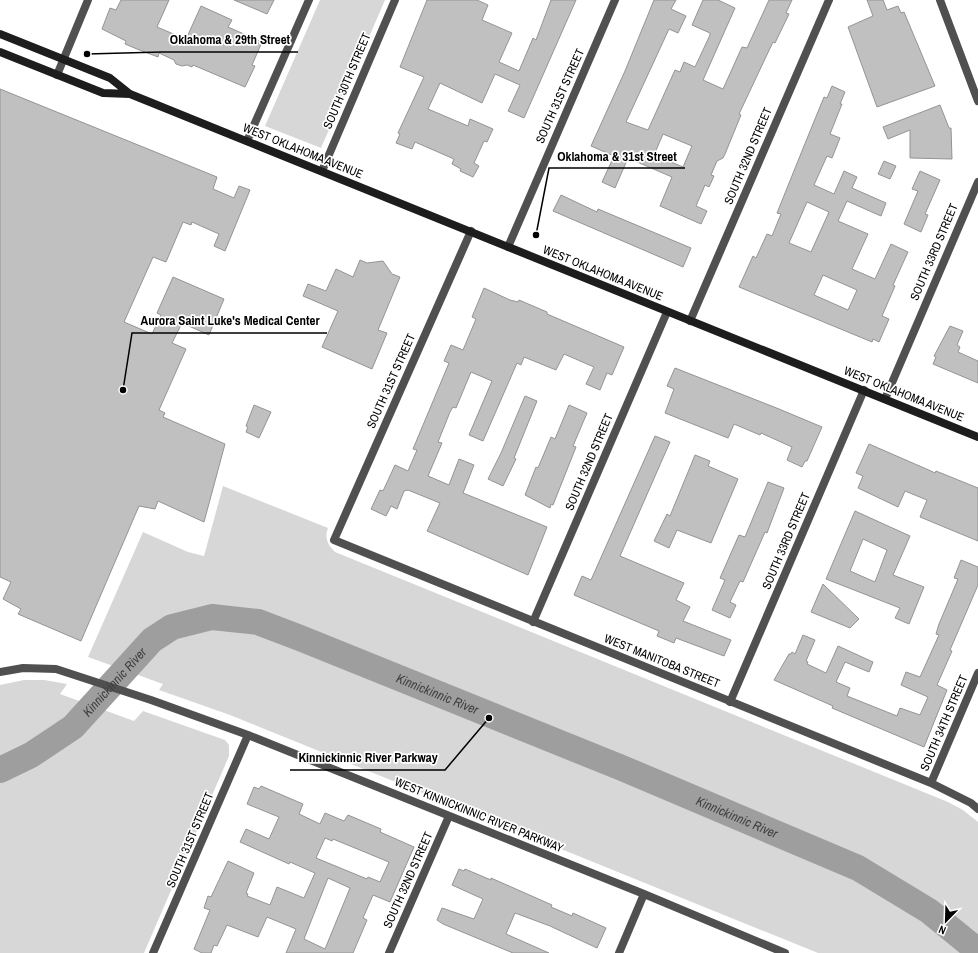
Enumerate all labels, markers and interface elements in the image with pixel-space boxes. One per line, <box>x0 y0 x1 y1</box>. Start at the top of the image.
callout: Oklahoma & 29th Street <box>161 27 298 52</box>
text: Oklahoma & 29th Street <box>170 31 291 48</box>
street label: SOUTH 30TH STREET <box>320 31 374 131</box>
street label: SOUTH 31ST STREET <box>532 46 588 146</box>
street label: SOUTH 32ND STREET <box>720 105 776 207</box>
street label: WEST OKLAHOMA AVENUE <box>241 120 365 182</box>
callout: Oklahoma & 31st Street <box>549 143 685 168</box>
text: Oklahoma & 31st Street <box>557 148 677 165</box>
street label: SOUTH 33RD STREET <box>906 201 962 303</box>
street label: WEST OKLAHOMA AVENUE <box>541 242 665 304</box>
callout: Aurora Saint Luke's Medical Center <box>132 308 327 333</box>
text: Aurora Saint Luke's Medical Center <box>140 312 320 329</box>
street label: SOUTH 31ST STREET <box>363 331 419 431</box>
street label: WEST OKLAHOMA AVENUE <box>842 363 966 425</box>
street label: SOUTH 32ND STREET <box>561 411 617 513</box>
street label: SOUTH 33RD STREET <box>758 490 814 592</box>
street label: WEST MANITOBA STREET <box>602 630 722 692</box>
water label: Kinnickinnic River <box>78 643 150 720</box>
water label: Kinnickinnic River <box>394 669 482 718</box>
street label: SOUTH 34TH STREET <box>917 673 971 773</box>
callout: Kinnickinnic River Parkway <box>290 745 445 770</box>
text: Kinnickinnic River Parkway <box>298 749 438 766</box>
street label: WEST KINNICKINNIC RIVER PARKWAY <box>392 774 566 856</box>
street label: SOUTH 31ST STREET <box>163 790 217 890</box>
water label: Kinnickinnic River <box>694 792 781 842</box>
street label: SOUTH 32ND STREET <box>380 829 436 931</box>
north arrow <box>926 901 966 941</box>
text: N <box>936 922 948 938</box>

